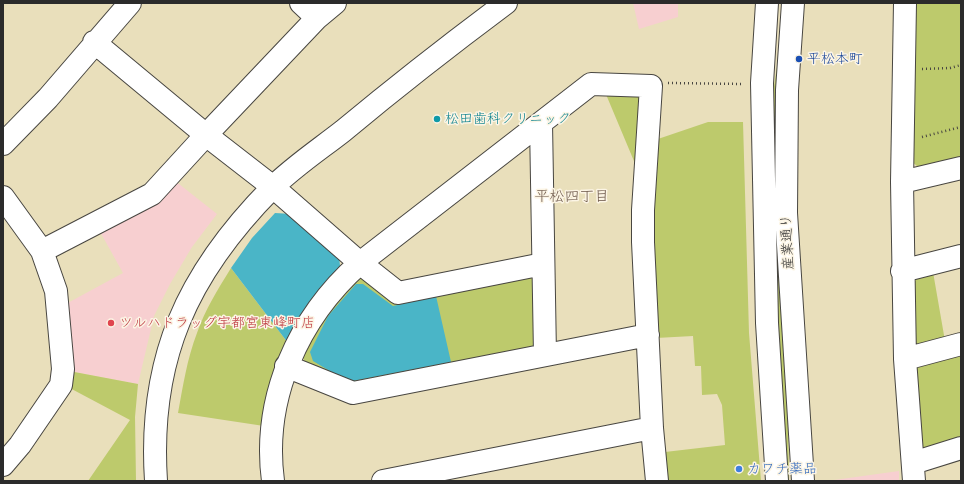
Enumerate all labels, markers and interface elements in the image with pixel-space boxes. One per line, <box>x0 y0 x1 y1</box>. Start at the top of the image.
place label: 平松本町 <box>807 51 863 67</box>
marker: 平松本町 <box>794 54 804 64</box>
place label: 松田歯科クリニック <box>445 111 571 127</box>
marker: 松田歯科クリニック <box>432 114 442 124</box>
district label: 平松四丁目 <box>535 188 609 206</box>
street label: 産業通り <box>778 214 798 270</box>
place label: ツルハドラッグ宇都宮東峰町店 <box>119 315 315 331</box>
marker: ツルハドラッグ宇都宮東峰町店 <box>106 318 116 328</box>
place label: カワチ薬品 <box>747 461 817 477</box>
marker: カワチ薬品 <box>734 464 744 474</box>

